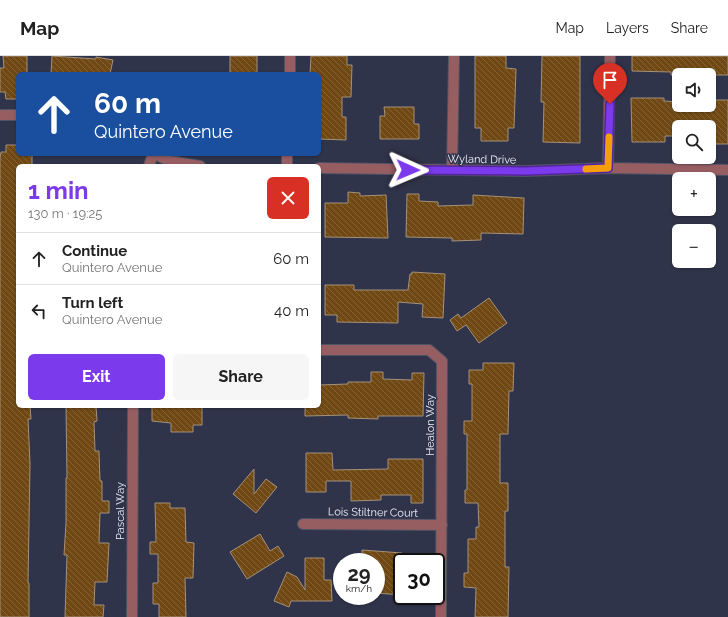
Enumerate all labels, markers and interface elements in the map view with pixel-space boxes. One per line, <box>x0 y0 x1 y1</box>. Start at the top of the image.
text: Map <box>20 17 59 39</box>
text: Map <box>556 20 584 36</box>
text: Layers <box>606 20 649 36</box>
text: Share <box>671 20 708 36</box>
pin <box>593 63 627 104</box>
map controls <box>672 68 716 268</box>
button: sound <box>672 68 716 112</box>
icon: arrive <box>599 69 621 91</box>
text: 60 m <box>94 87 161 120</box>
icon: ahead <box>28 88 80 140</box>
button: search <box>672 120 716 164</box>
text: Quintero Avenue <box>94 121 233 142</box>
position arrow <box>387 149 429 191</box>
street label: Wyland Drive <box>448 152 517 167</box>
button: + <box>672 172 716 216</box>
text: 1 min <box>28 176 89 205</box>
button: close <box>267 177 309 219</box>
text: 130 m · 19:25 <box>28 206 102 221</box>
button: − <box>672 224 716 268</box>
text: Continue <box>62 242 127 260</box>
icon: ahead <box>28 248 50 270</box>
text: 60 m <box>273 250 309 268</box>
text: Quintero Avenue <box>62 260 162 275</box>
text: Turn left <box>62 294 123 312</box>
icon: left <box>28 300 50 322</box>
text: 40 m <box>274 302 309 320</box>
text: Quintero Avenue <box>62 312 162 327</box>
button: Exit <box>28 354 165 400</box>
button: Share <box>173 354 309 400</box>
street label: Healon Way <box>424 394 437 456</box>
street label: Pascal Way <box>114 482 127 540</box>
street label: Lois Stiltner Court <box>328 505 418 520</box>
speed limit sign: 30 <box>393 553 445 605</box>
text: 29 <box>347 562 371 586</box>
text: km/h <box>346 583 372 594</box>

